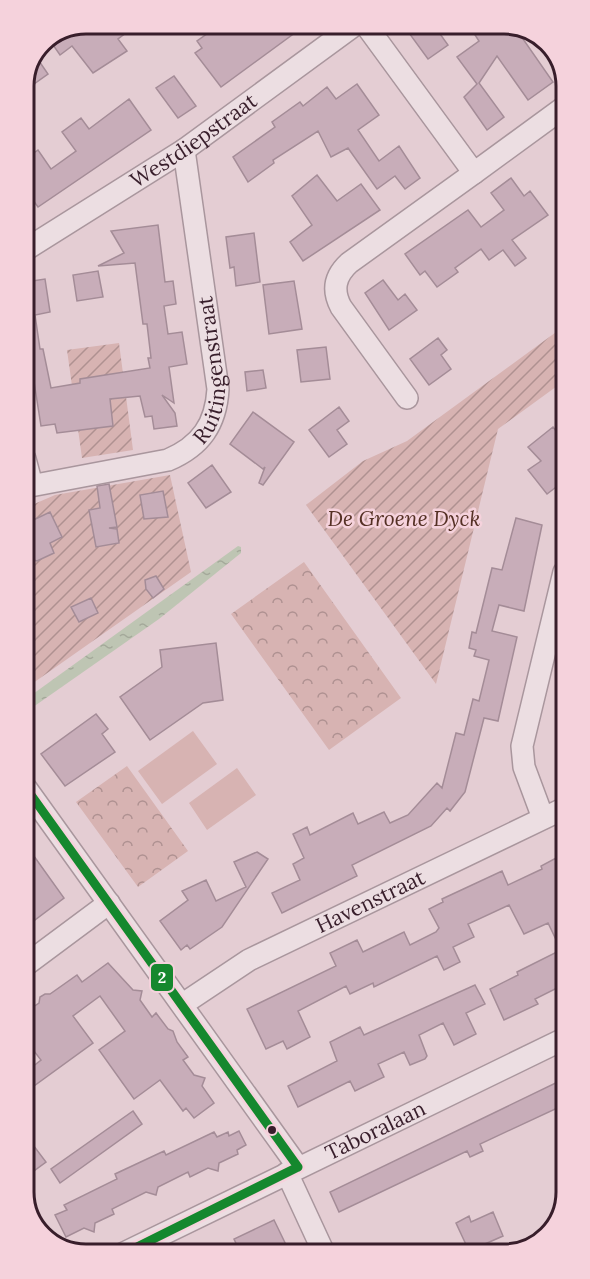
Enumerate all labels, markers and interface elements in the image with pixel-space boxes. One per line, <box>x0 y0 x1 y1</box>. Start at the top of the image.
street label: Westdiepstraat <box>125 87 263 193</box>
street label: Ruitingenstraat <box>187 294 231 450</box>
park label: De Groene Dyck <box>328 505 480 532</box>
street label: Havenstraat <box>311 863 430 939</box>
line badge: 2 <box>150 963 174 992</box>
text: 2 <box>158 967 166 987</box>
street label: Taboralaan <box>321 1094 430 1166</box>
unlabelled marker <box>266 1124 278 1136</box>

